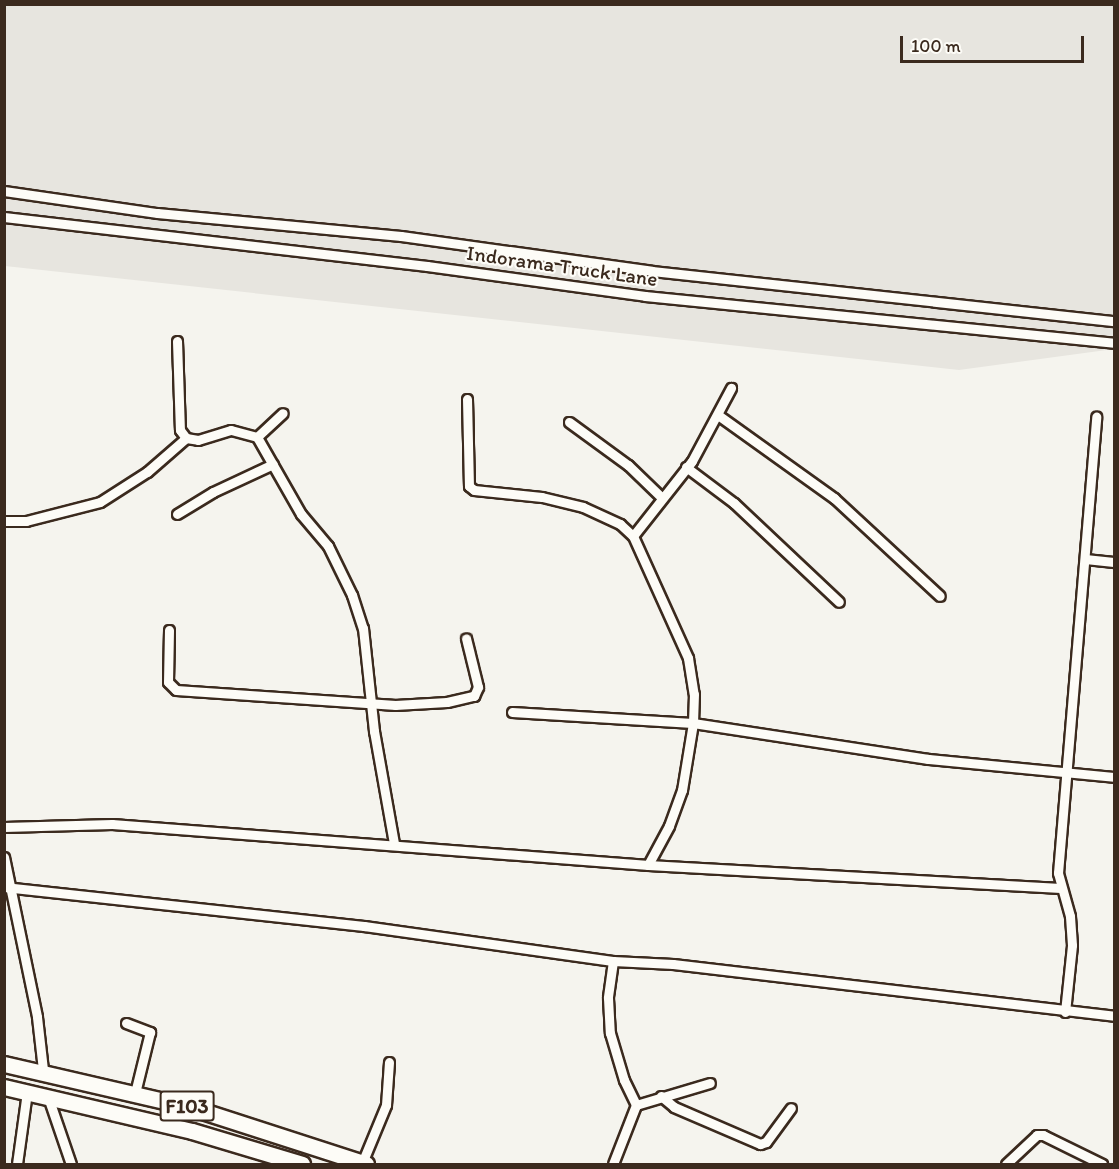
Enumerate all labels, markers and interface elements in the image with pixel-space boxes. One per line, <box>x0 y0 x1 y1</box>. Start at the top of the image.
scale bar <box>903 24 1088 62</box>
text: 100 m <box>911 35 961 57</box>
street label: Indorama Truck Lane <box>465 240 659 292</box>
road number: F103 <box>158 1089 216 1123</box>

